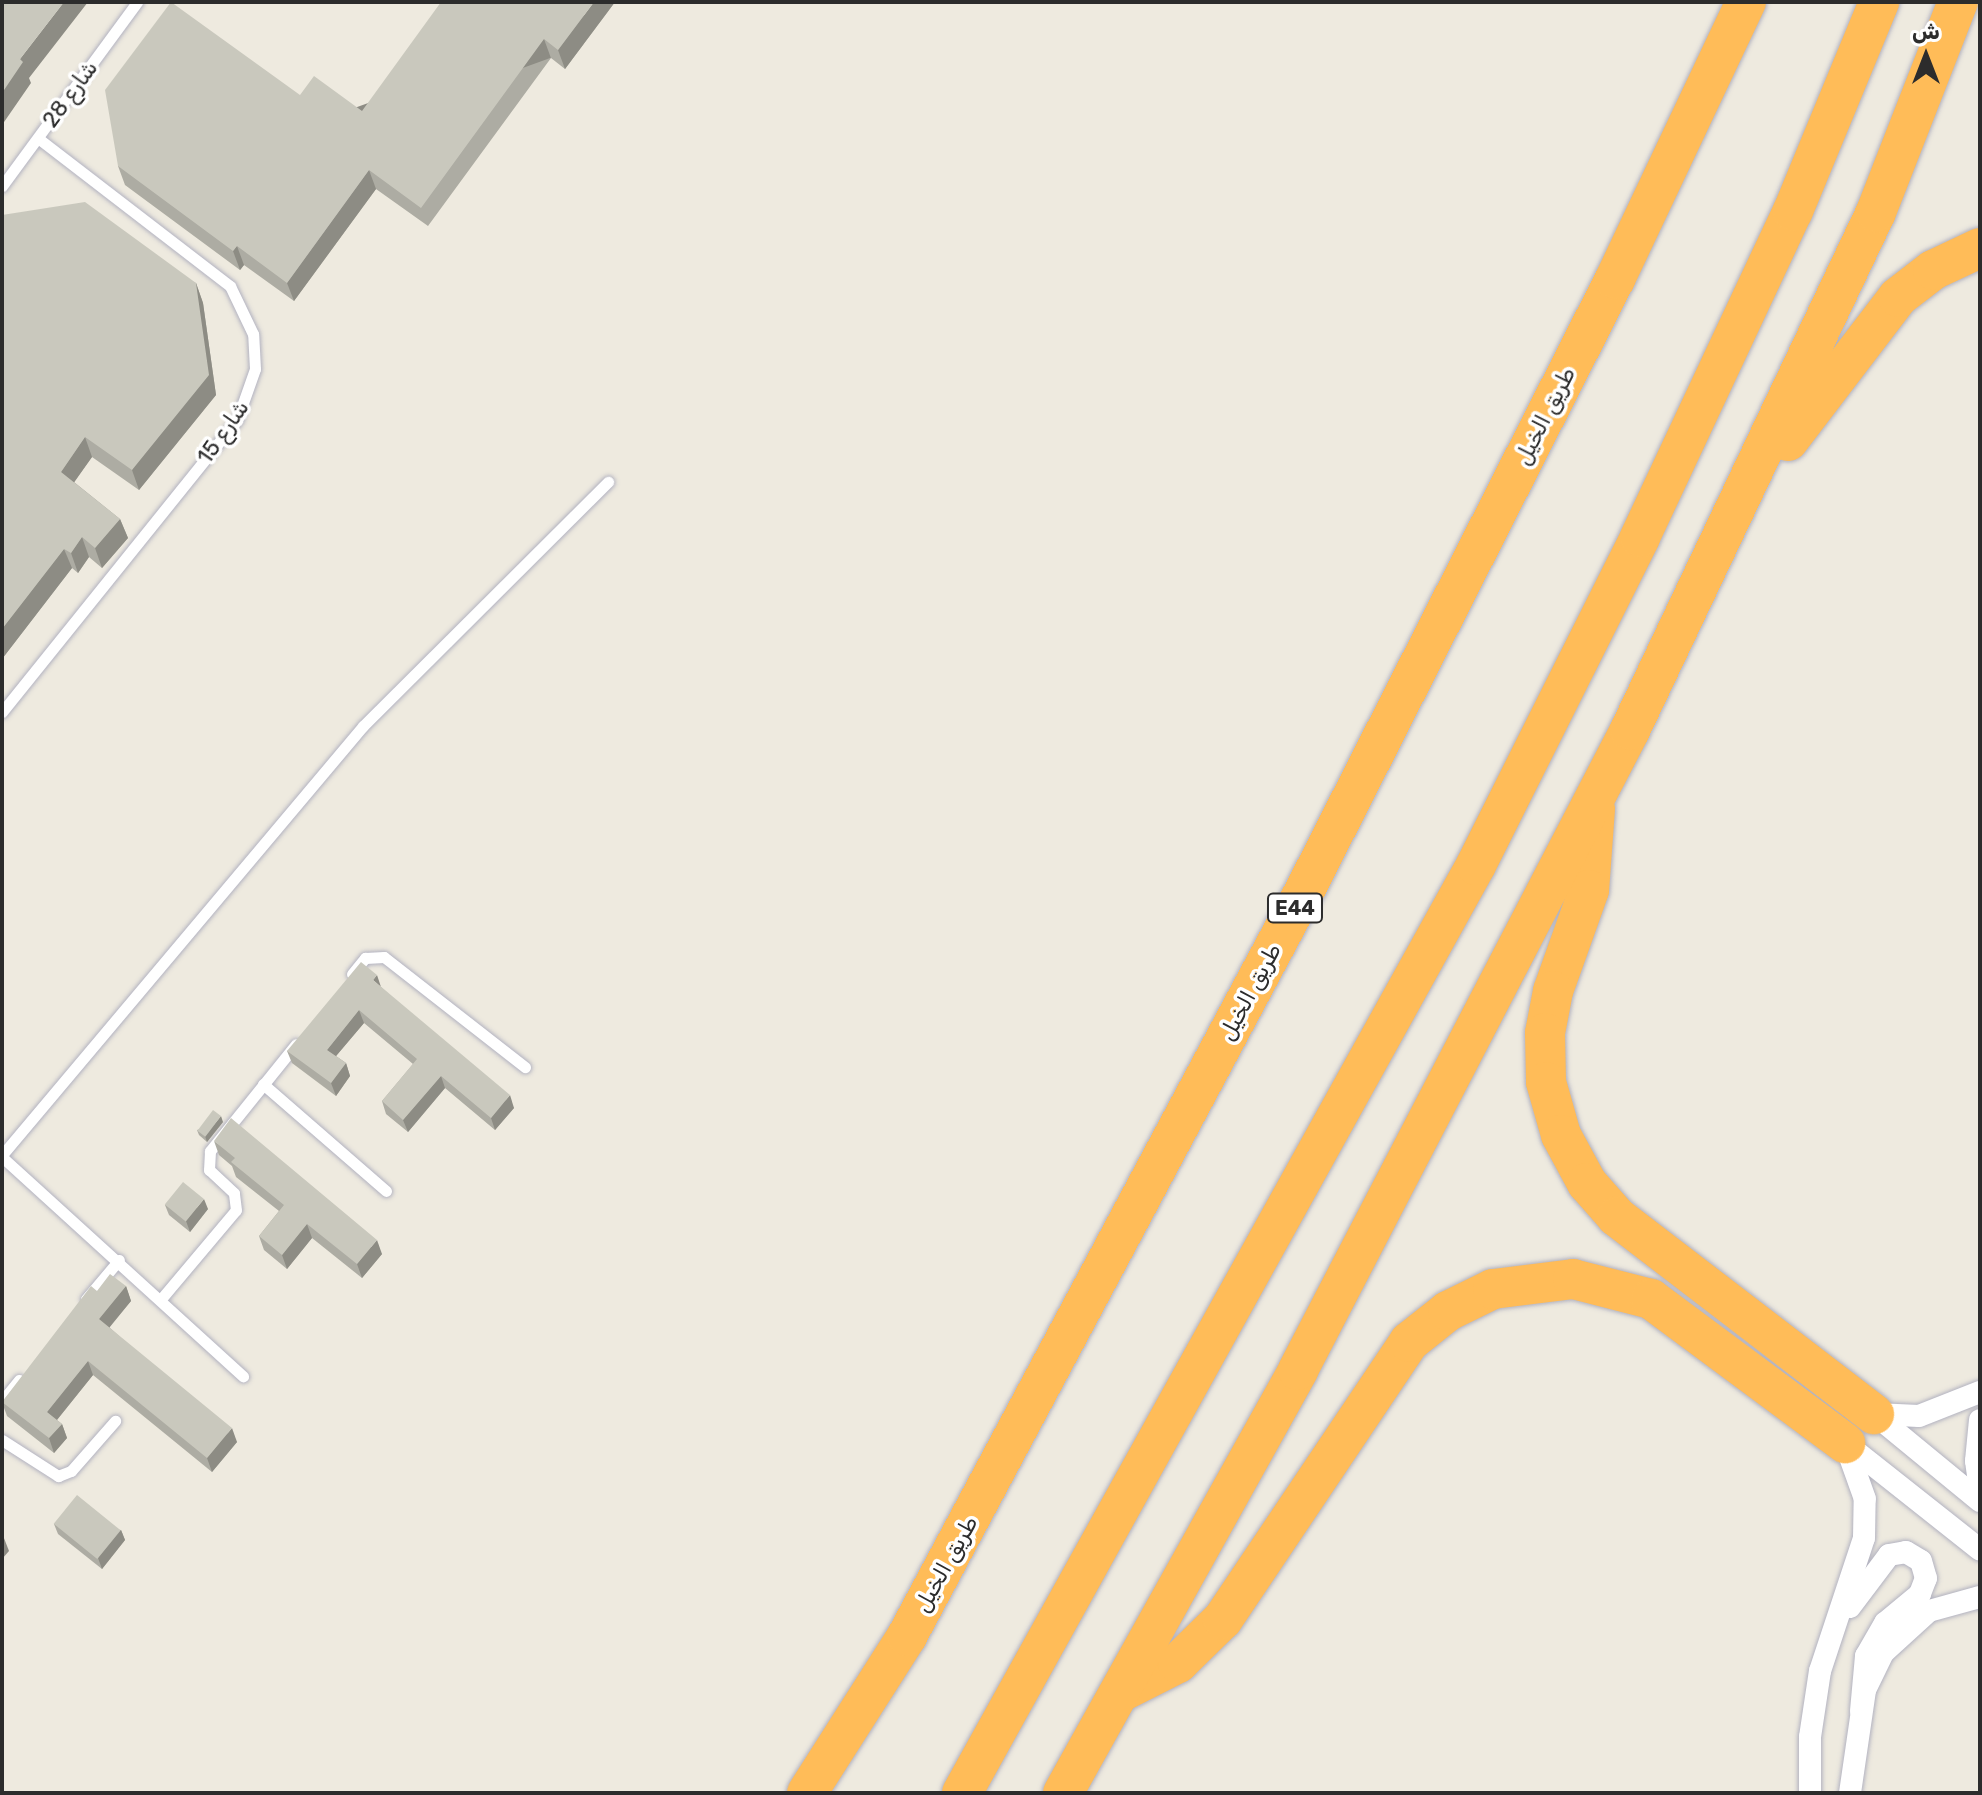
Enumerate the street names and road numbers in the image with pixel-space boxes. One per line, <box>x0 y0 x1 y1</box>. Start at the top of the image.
street label: شارع 28 <box>37 55 103 133</box>
street label: طريق الخيل <box>1509 363 1581 469</box>
street label: شارع 15 <box>192 395 254 469</box>
road number: E44 <box>1265 892 1325 924</box>
street label: طريق الخيل <box>1213 939 1287 1045</box>
street label: طريق الخيل <box>909 1511 983 1617</box>

